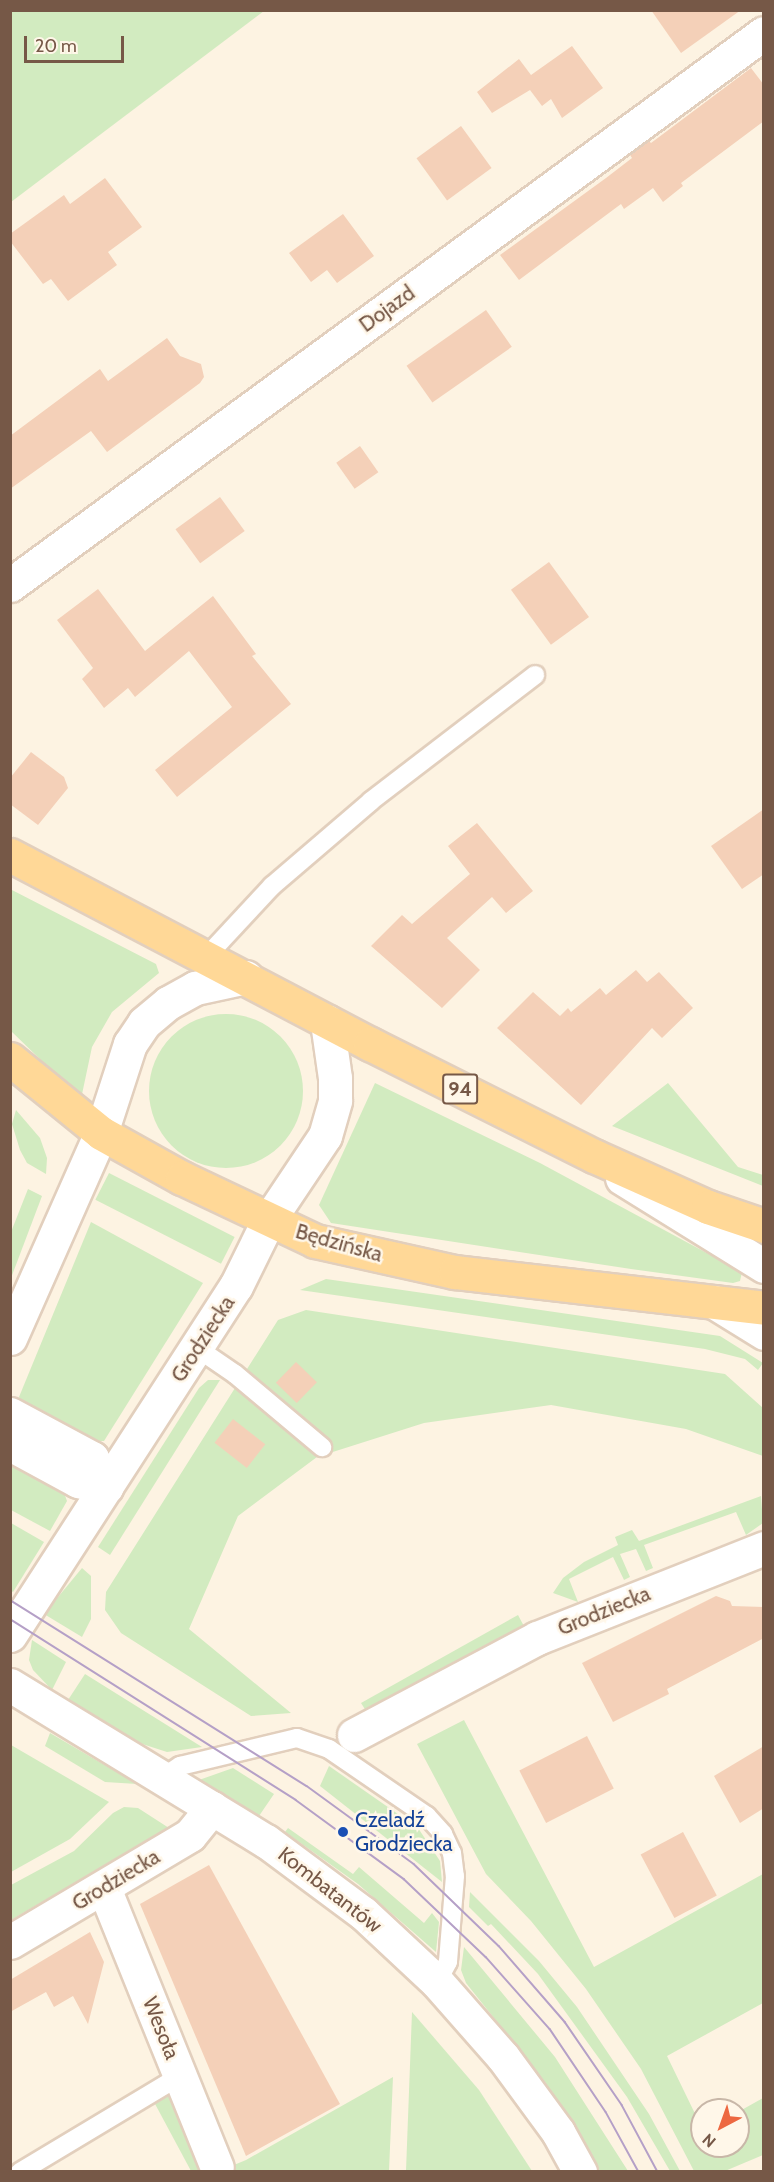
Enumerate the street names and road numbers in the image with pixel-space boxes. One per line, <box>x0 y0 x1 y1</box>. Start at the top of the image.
street label: Dojazd <box>354 280 420 338</box>
road number: 94 <box>442 1072 478 1106</box>
street label: Będzińska <box>293 1219 385 1267</box>
street label: Grodziecka <box>166 1291 240 1387</box>
street label: Grodziecka <box>554 1581 654 1641</box>
street label: Kombatantów <box>273 1842 387 1938</box>
street label: Grodziecka <box>68 1844 164 1916</box>
street label: Wesoła <box>137 1993 185 2063</box>

